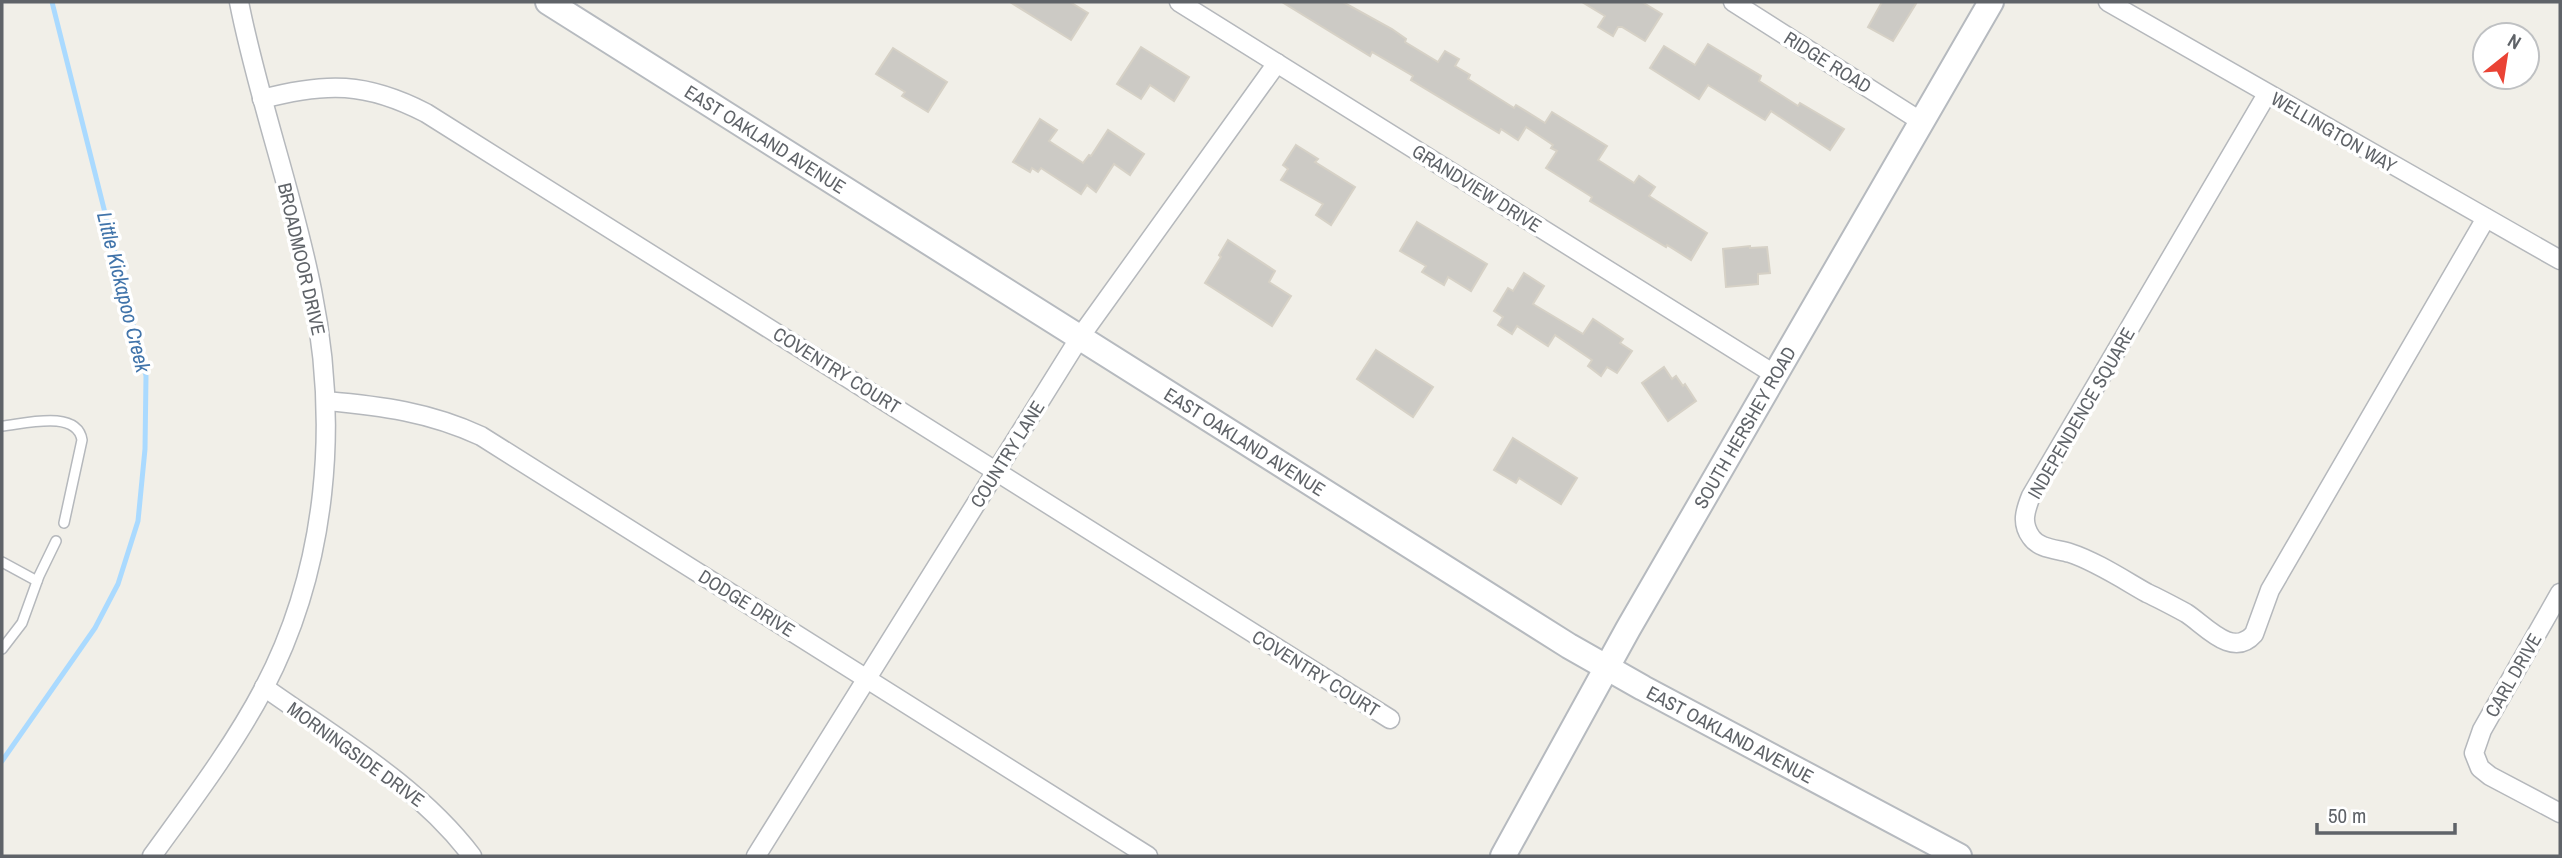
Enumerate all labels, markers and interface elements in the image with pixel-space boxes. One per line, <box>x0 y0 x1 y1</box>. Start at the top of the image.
north arrow <box>2471 21 2541 91</box>
street label: RIDGE ROAD <box>1779 25 1877 99</box>
text: N <box>2503 27 2526 55</box>
street label: EAST OAKLAND AVENUE <box>680 79 851 200</box>
street label: WELLINGTON WAY <box>2266 86 2402 179</box>
street label: GRANDVIEW DRIVE <box>1407 138 1547 238</box>
street label: BROADMOOR DRIVE <box>272 180 332 338</box>
water label: Little Kickapoo Creek <box>90 209 158 377</box>
street label: COVENTRY COURT <box>768 320 906 420</box>
street label: INDEPENDENCE SQUARE <box>2021 323 2141 503</box>
street label: SOUTH HERSHEY ROAD <box>1687 342 1802 513</box>
street label: EAST OAKLAND AVENUE <box>1159 381 1330 502</box>
street label: COUNTRY LANE <box>964 396 1050 512</box>
street label: DODGE DRIVE <box>694 563 800 643</box>
street label: COVENTRY COURT <box>1247 623 1385 723</box>
street label: CARL DRIVE <box>2479 628 2547 722</box>
street label: EAST OAKLAND AVENUE <box>1642 679 1818 789</box>
street label: MORNINGSIDE DRIVE <box>282 695 430 813</box>
scale bar <box>2317 792 2455 836</box>
text: 50 m <box>2328 801 2366 830</box>

